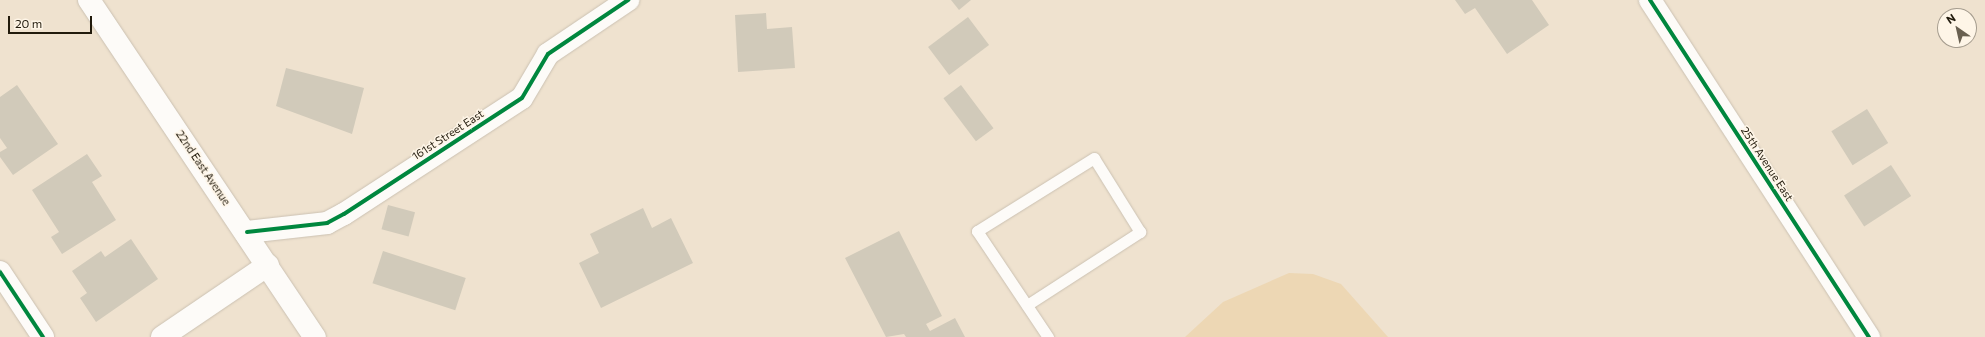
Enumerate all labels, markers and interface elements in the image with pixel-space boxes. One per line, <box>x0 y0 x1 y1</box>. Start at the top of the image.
scale bar <box>10 8 94 34</box>
north arrow <box>1937 8 1977 48</box>
text: N <box>1944 11 1958 26</box>
text: 20 m <box>15 16 42 30</box>
street label: 161st Street East <box>410 107 486 163</box>
street label: 25th Avenue East <box>1738 124 1796 204</box>
street label: 22nd East Avenue <box>173 128 233 208</box>

